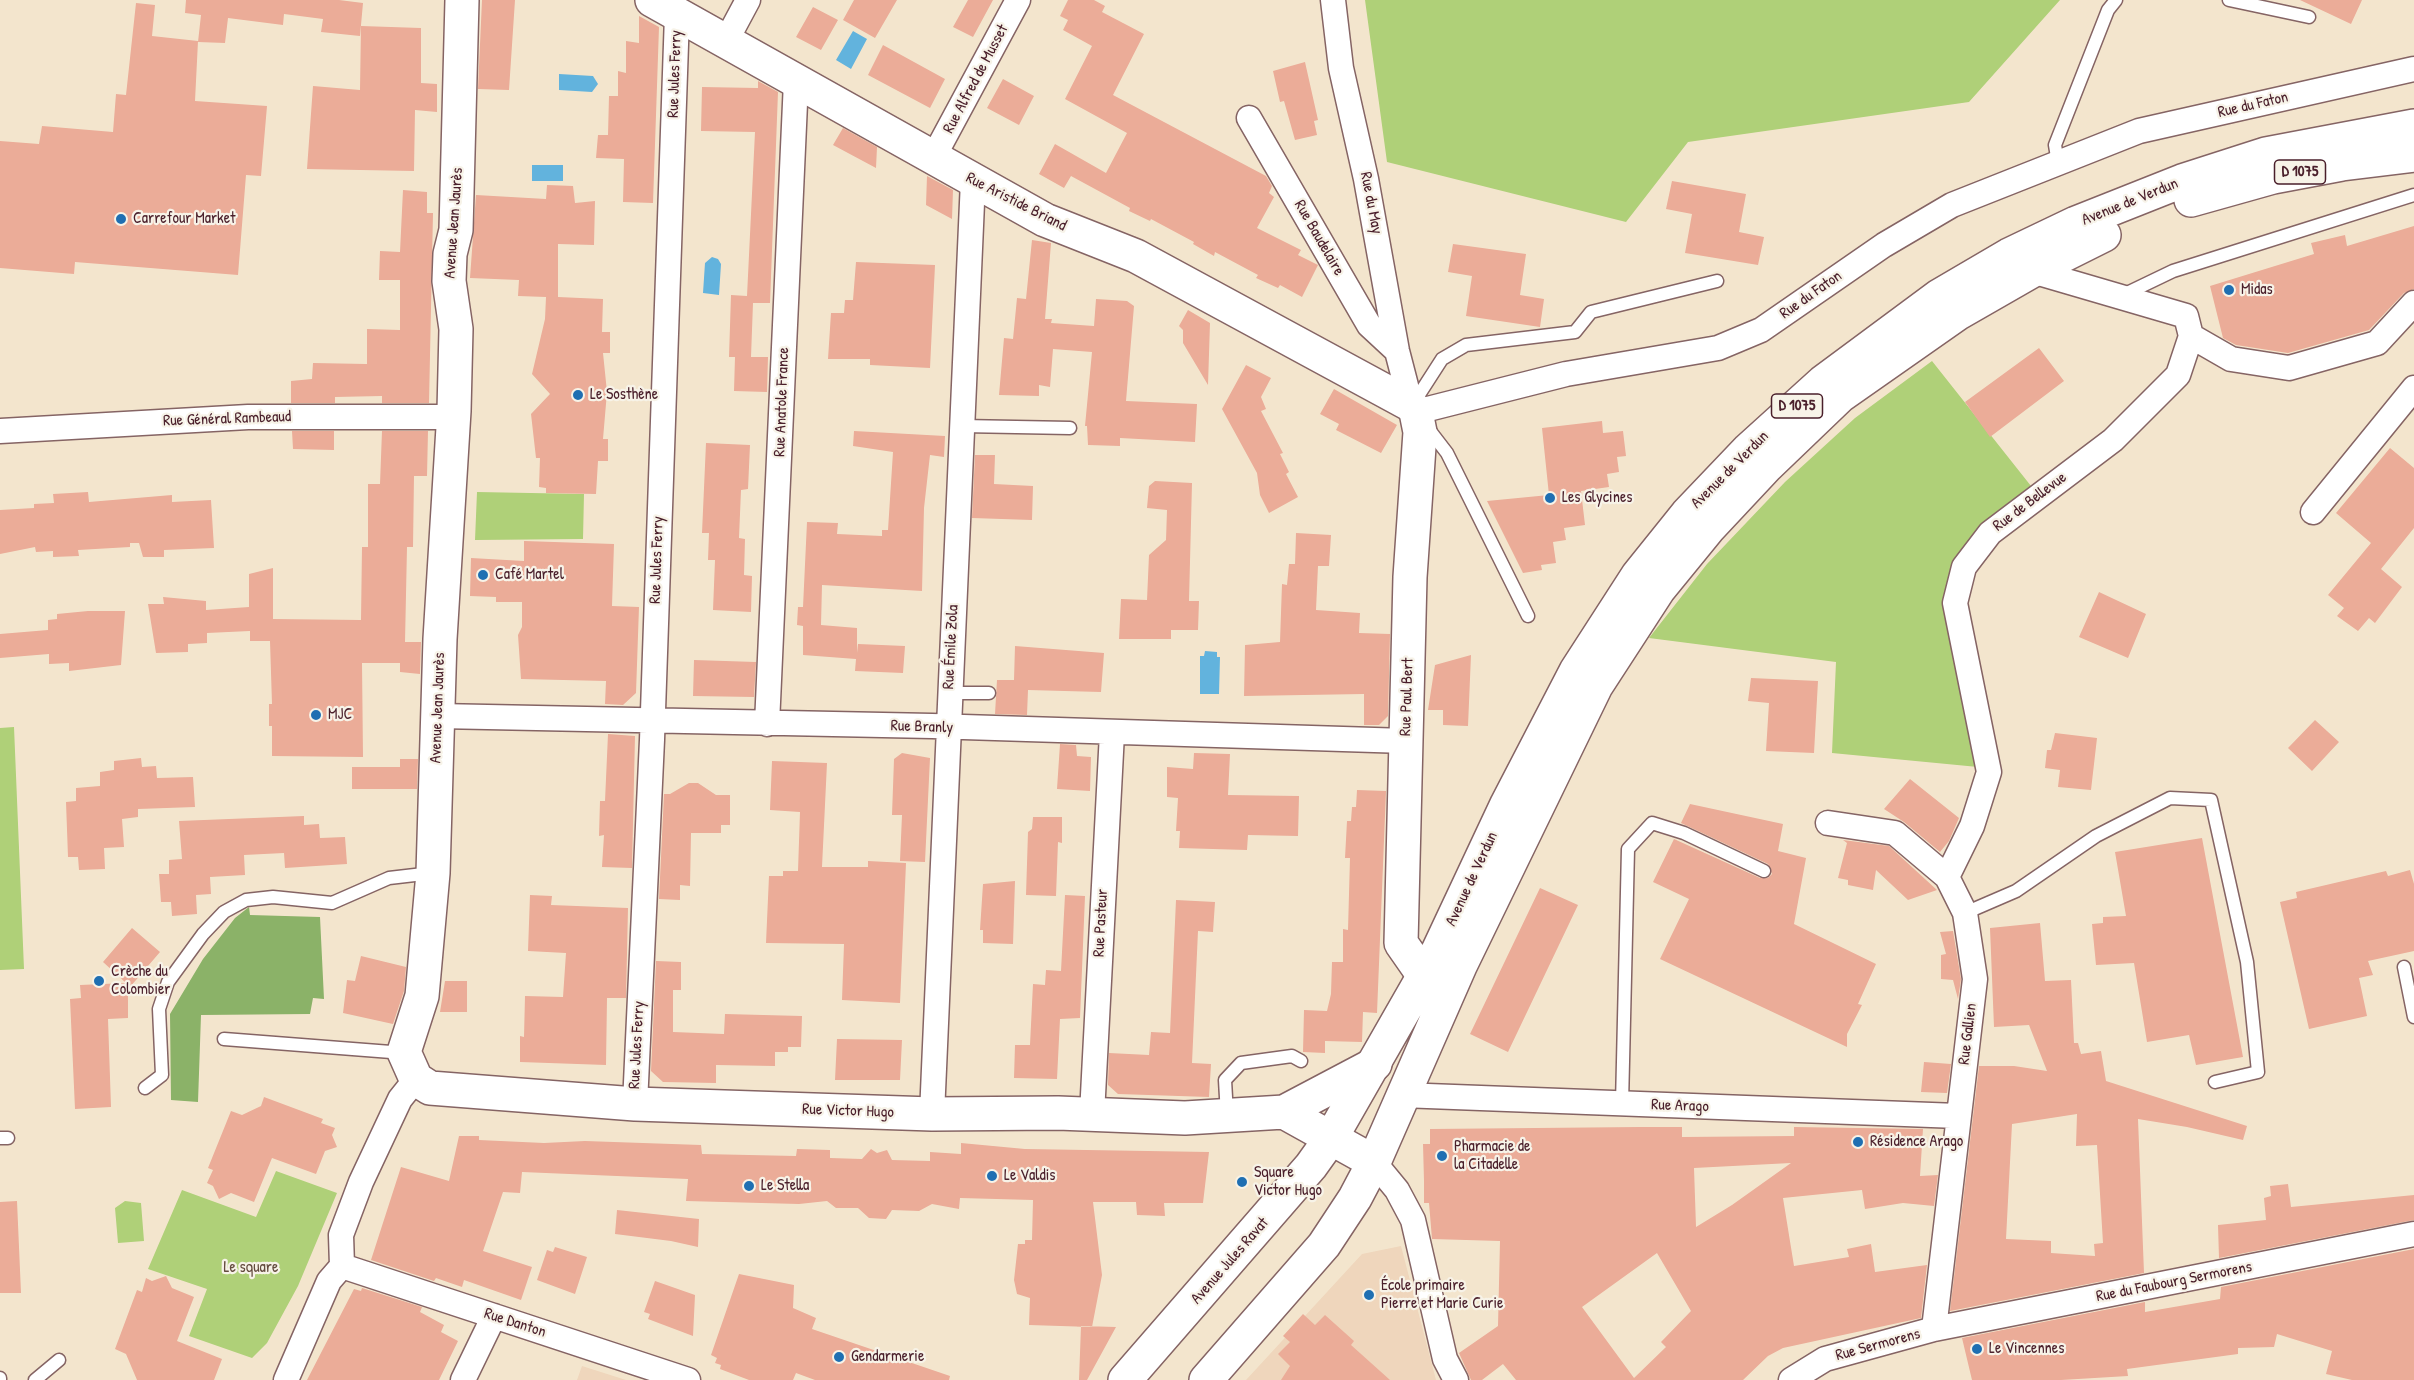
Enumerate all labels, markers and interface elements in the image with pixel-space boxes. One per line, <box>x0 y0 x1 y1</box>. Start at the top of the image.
street label: Rue Alfred de Musset <box>939 21 1013 137</box>
street label: Rue Jules Ferry <box>664 30 686 118</box>
street label: Rue du Faton <box>2216 88 2290 122</box>
road number: D 1075 <box>2274 160 2326 184</box>
street label: Avenue Jean Jaurès <box>441 167 467 279</box>
street label: Rue Aristide Briand <box>962 168 1070 236</box>
street label: Rue du May <box>1356 170 1386 236</box>
street label: Avenue de Verdun <box>2079 174 2181 230</box>
street label: Rue Baudelaire <box>1290 197 1348 279</box>
place label: Carrefour Market <box>133 209 236 229</box>
marker: Carrefour Market <box>114 212 128 226</box>
street label: Rue du Faton <box>1776 267 1846 323</box>
place label: Midas <box>2241 280 2273 300</box>
marker: Midas <box>2222 283 2236 297</box>
street label: Rue Anatole France <box>770 347 794 457</box>
place label: Le Sosthène <box>590 385 658 405</box>
marker: Le Sosthène <box>571 388 585 402</box>
road number: D 1075 <box>1772 394 1822 418</box>
street label: Rue Général Rambeaud <box>163 407 291 431</box>
street label: Avenue de Verdun <box>1687 427 1773 513</box>
street label: Rue de Bellevue <box>1990 468 2070 536</box>
place label: Les Glycines <box>1562 488 1632 508</box>
marker: Les Glycines <box>1543 491 1557 505</box>
street label: Rue Jules Ferry <box>646 516 668 604</box>
place label: Café Martel <box>495 565 564 585</box>
marker: Café Martel <box>476 568 490 582</box>
street label: Rue Émile Zola <box>939 604 963 690</box>
street label: Avenue Jean Jaurès <box>426 652 450 764</box>
street label: Rue Paul Bert <box>1396 658 1418 736</box>
place label: MJC <box>328 705 352 725</box>
marker: MJC <box>309 708 323 722</box>
street label: Rue Branly <box>890 716 954 738</box>
street label: Avenue de Verdun <box>1442 829 1502 929</box>
street label: Rue Pasteur <box>1090 888 1112 958</box>
place label: Crèche du Colombier <box>111 962 171 1000</box>
marker: Crèche du Colombier <box>92 974 106 988</box>
street label: Rue Jules Ferry <box>625 1001 649 1089</box>
street label: Rue Gallien <box>1955 1002 1981 1066</box>
street label: Rue Arago <box>1651 1095 1709 1117</box>
street label: Rue Victor Hugo <box>802 1100 894 1122</box>
place label: Résidence Arago <box>1870 1132 1963 1152</box>
marker: Résidence Arago <box>1851 1135 1865 1149</box>
place label: Pharmacie de la Citadelle <box>1454 1137 1530 1175</box>
marker: Pharmacie de la Citadelle <box>1435 1149 1449 1163</box>
place label: Square Victor Hugo <box>1254 1163 1322 1201</box>
place label: Le Valdis <box>1004 1166 1056 1186</box>
marker: Le Valdis <box>985 1169 999 1183</box>
marker: Square Victor Hugo <box>1235 1175 1249 1189</box>
place label: Le Stella <box>761 1176 809 1196</box>
marker: Le Stella <box>742 1179 756 1193</box>
street label: Avenue Jules Ravat <box>1187 1214 1273 1308</box>
street label: Rue du Faubourg Sermorens <box>2095 1257 2253 1307</box>
park label: Le square <box>224 1258 278 1278</box>
place label: École primaire Pierre et Marie Curie <box>1381 1276 1503 1314</box>
marker: École primaire Pierre et Marie Curie <box>1362 1288 1376 1302</box>
street label: Rue Danton <box>482 1304 548 1342</box>
street label: Rue Sermorens <box>1834 1324 1922 1366</box>
place label: Le Vincennes <box>1989 1339 2064 1359</box>
marker: Le Vincennes <box>1970 1342 1984 1356</box>
place label: Gendarmerie <box>851 1347 924 1367</box>
marker: Gendarmerie <box>832 1350 846 1364</box>

